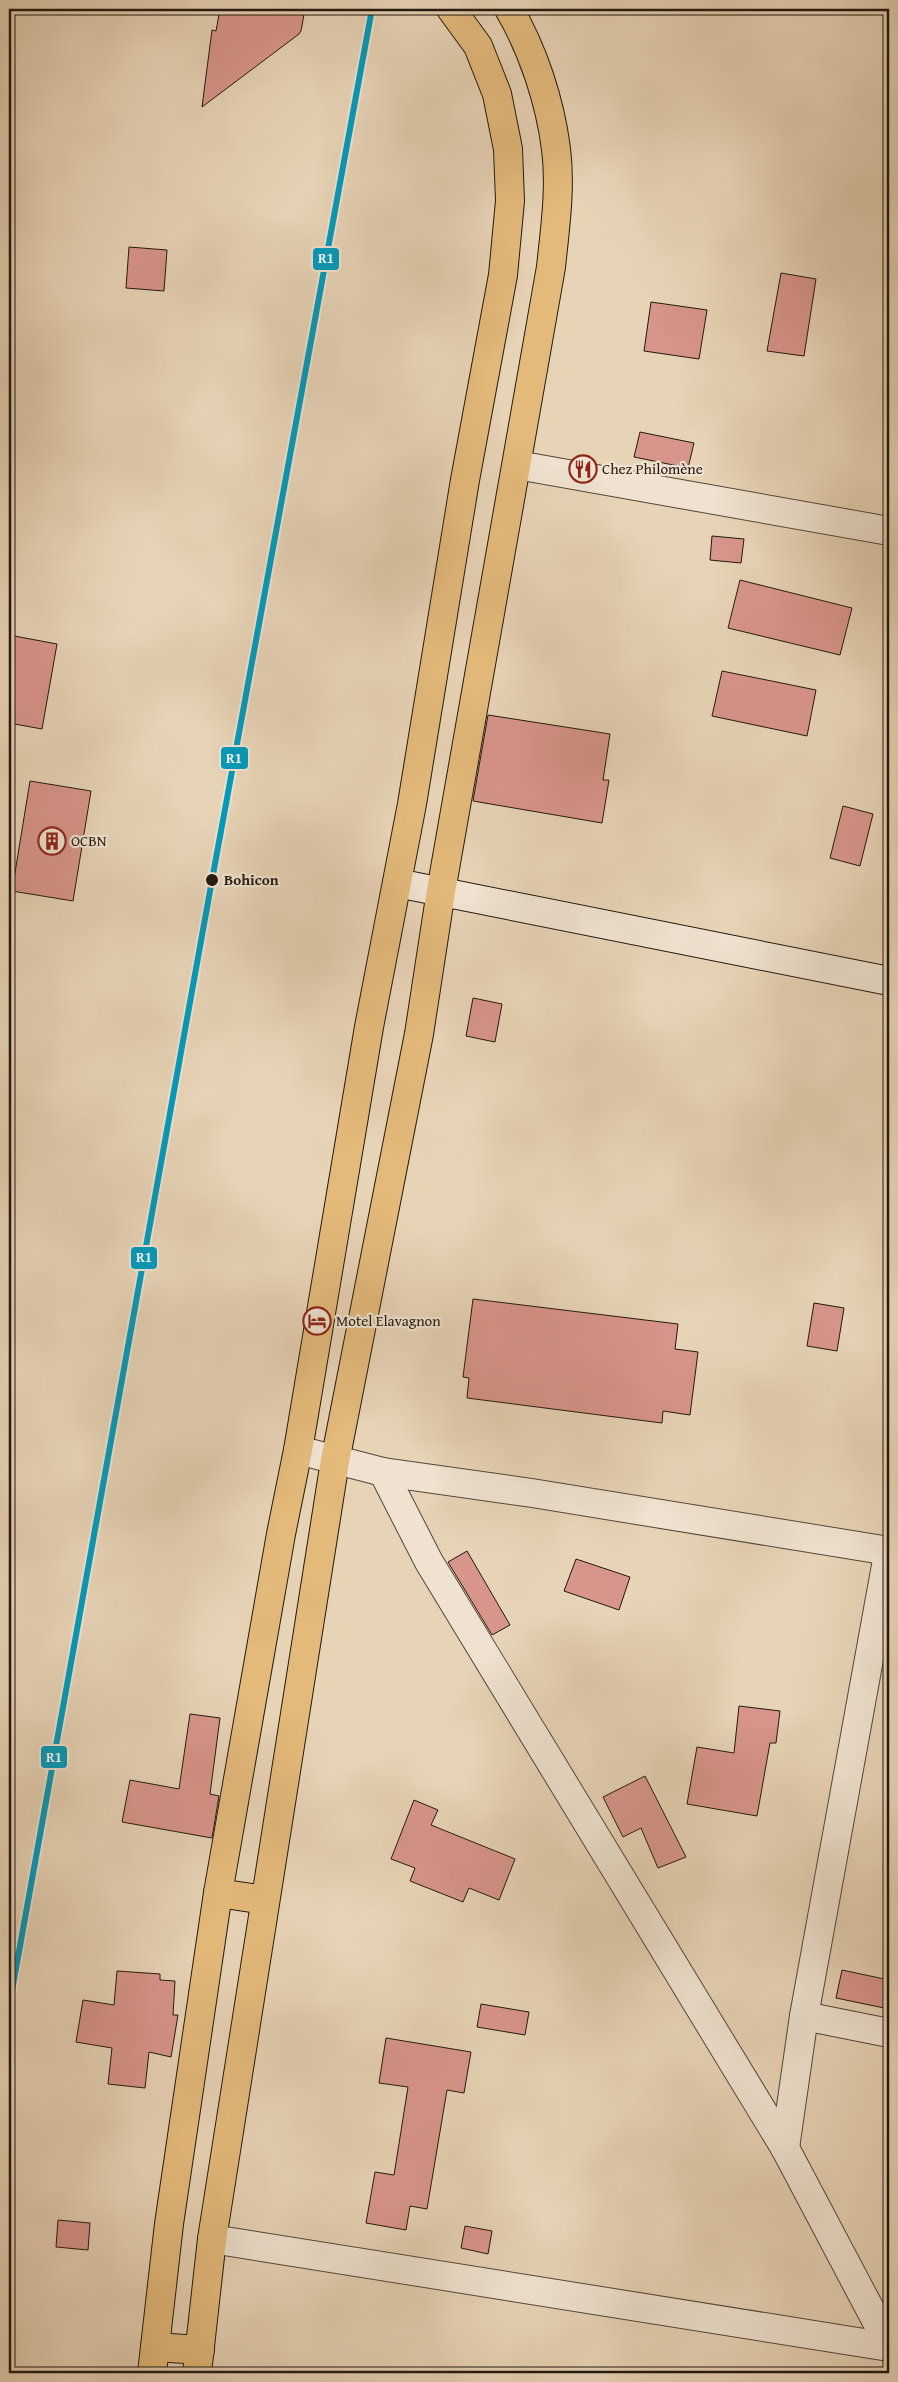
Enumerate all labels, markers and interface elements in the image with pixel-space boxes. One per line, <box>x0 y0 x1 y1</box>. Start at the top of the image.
line badge: R1 <box>312 247 340 271</box>
text: R1 <box>318 248 334 268</box>
restaurant icon: Chez Philomène <box>568 454 598 484</box>
place label: Chez Philomène <box>602 458 703 479</box>
line badge: R1 <box>220 746 249 770</box>
text: R1 <box>226 748 242 768</box>
building icon: OCBN <box>37 826 67 856</box>
place label: OCBN <box>71 830 107 851</box>
place label: Bohicon <box>224 869 279 890</box>
marker: Bohicon <box>204 872 220 888</box>
line badge: R1 <box>130 1246 158 1270</box>
text: R1 <box>136 1247 152 1267</box>
hotel icon: Motel Elavagnon <box>302 1306 332 1336</box>
place label: Motel Elavagnon <box>336 1310 441 1331</box>
line badge: R1 <box>40 1745 68 1769</box>
text: R1 <box>46 1747 62 1767</box>

